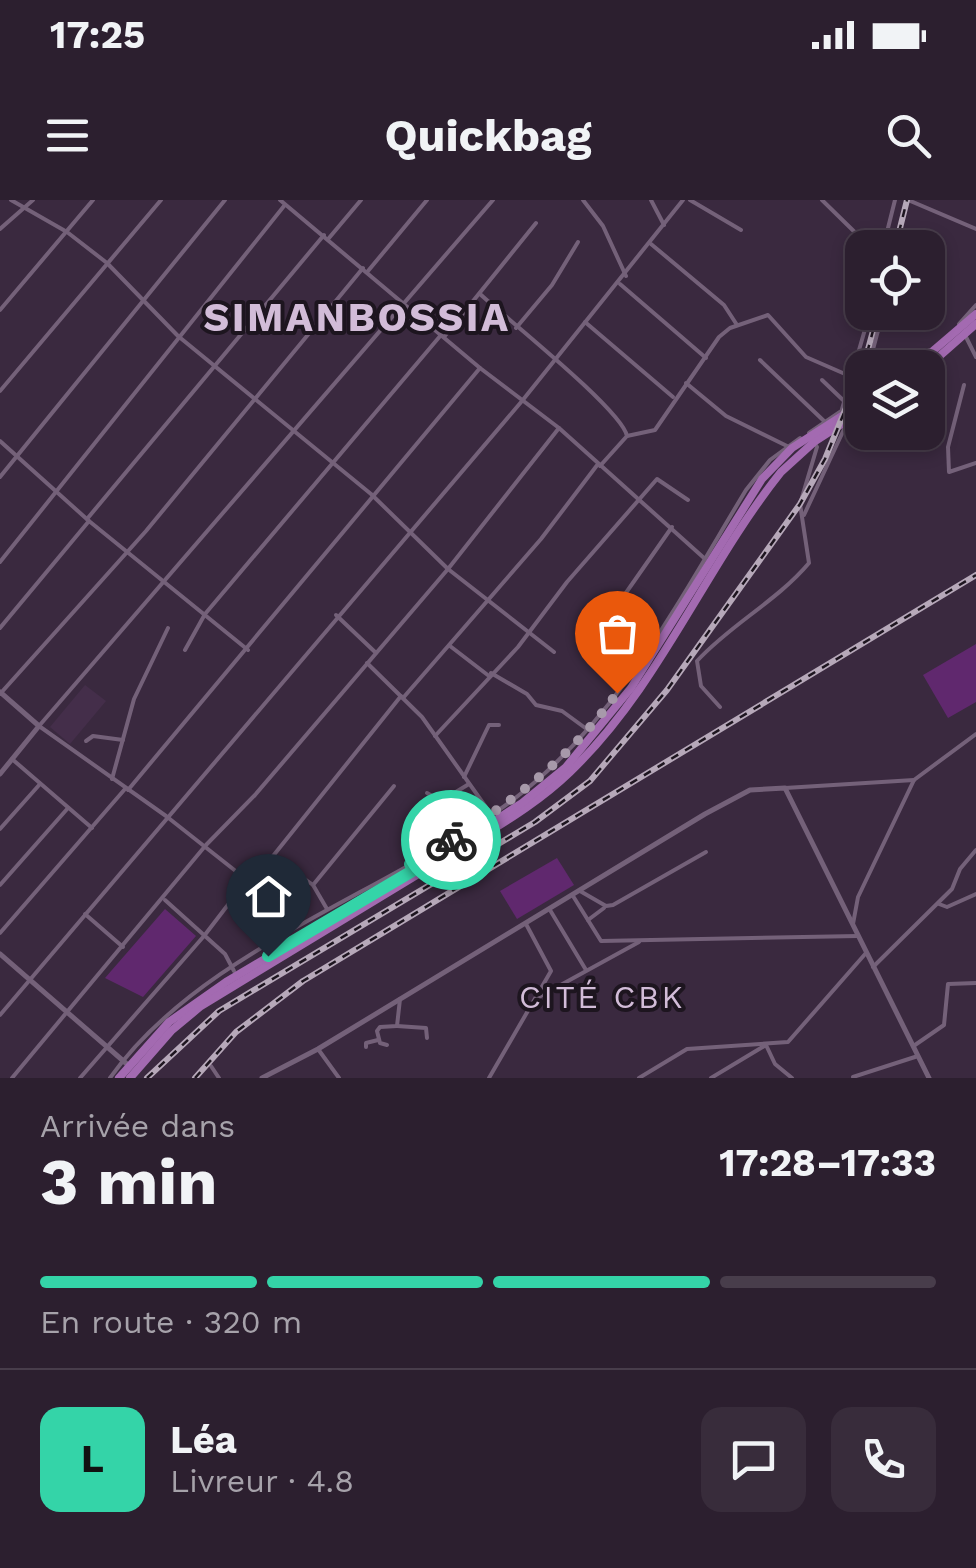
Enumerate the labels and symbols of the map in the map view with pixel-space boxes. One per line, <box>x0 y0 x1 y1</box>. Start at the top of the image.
district label: SIMANBOSSIA <box>203 294 511 341</box>
pin <box>575 591 660 694</box>
courier <box>401 790 501 890</box>
pin <box>226 854 311 957</box>
district label: CITÉ CBK <box>519 978 685 1016</box>

